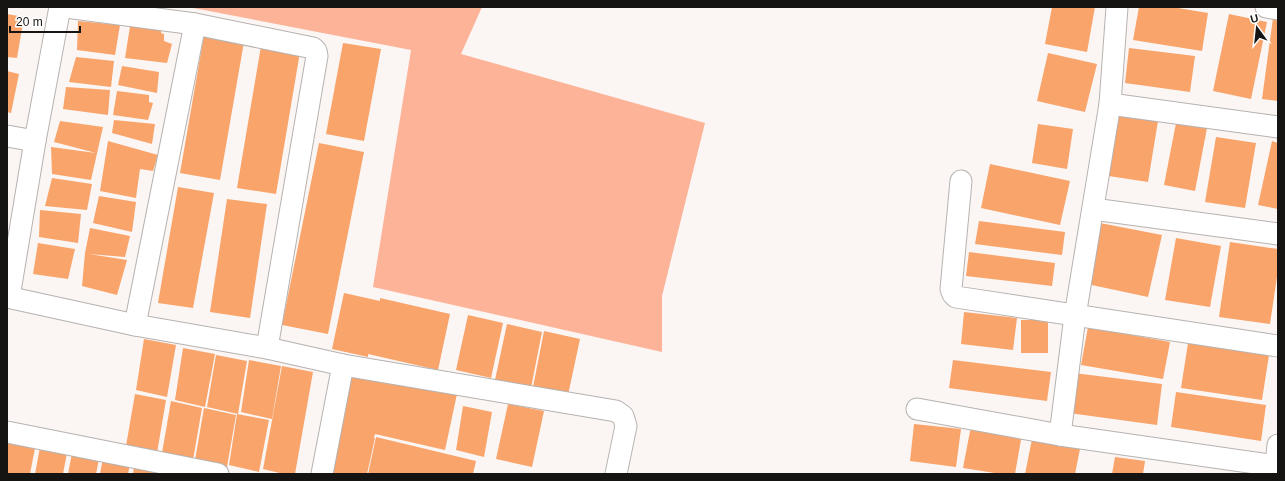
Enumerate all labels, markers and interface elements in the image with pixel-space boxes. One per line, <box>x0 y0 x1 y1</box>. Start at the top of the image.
scale bar <box>10 8 80 34</box>
north arrow <box>1237 8 1277 48</box>
text: U <box>1249 12 1260 25</box>
text: 20 m <box>16 15 43 29</box>

